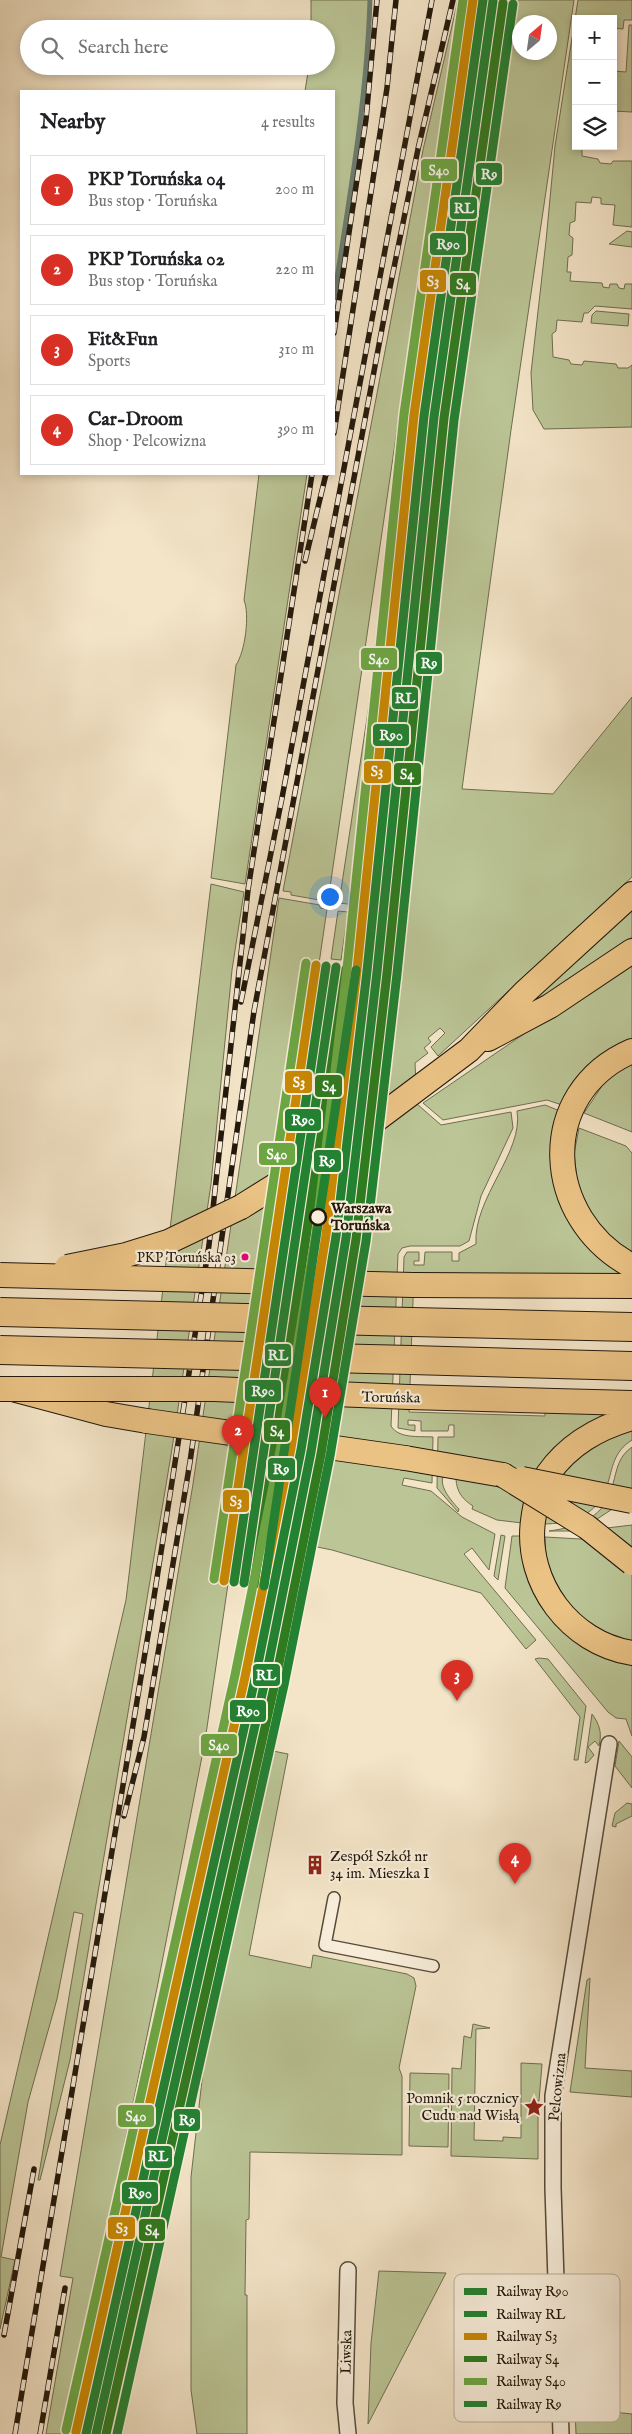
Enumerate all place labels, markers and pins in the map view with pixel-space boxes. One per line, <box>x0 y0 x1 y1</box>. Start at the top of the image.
place label: Warszawa Toruńska <box>330 1199 392 1235</box>
marker: Warszawa Toruńska <box>309 1208 327 1226</box>
place label: PKP Toruńska 03 <box>137 1249 236 1267</box>
marker: PKP Toruńska 03 <box>240 1252 250 1262</box>
pin: 1 <box>309 1377 341 1418</box>
pin: 2 <box>222 1415 254 1456</box>
pin: 3 <box>441 1660 473 1701</box>
pin: 4 <box>499 1843 531 1884</box>
place label: Zespół Szkół nr 34 im. Mieszka I <box>330 1847 430 1883</box>
building icon: Zespół Szkół nr 34 im. Mieszka I <box>304 1854 326 1876</box>
place label: Pomnik 5 rocznicy Cudu nad Wisłą <box>406 2089 521 2125</box>
place icon: Pomnik 5 rocznicy Cudu nad Wisłą <box>523 2096 545 2118</box>

